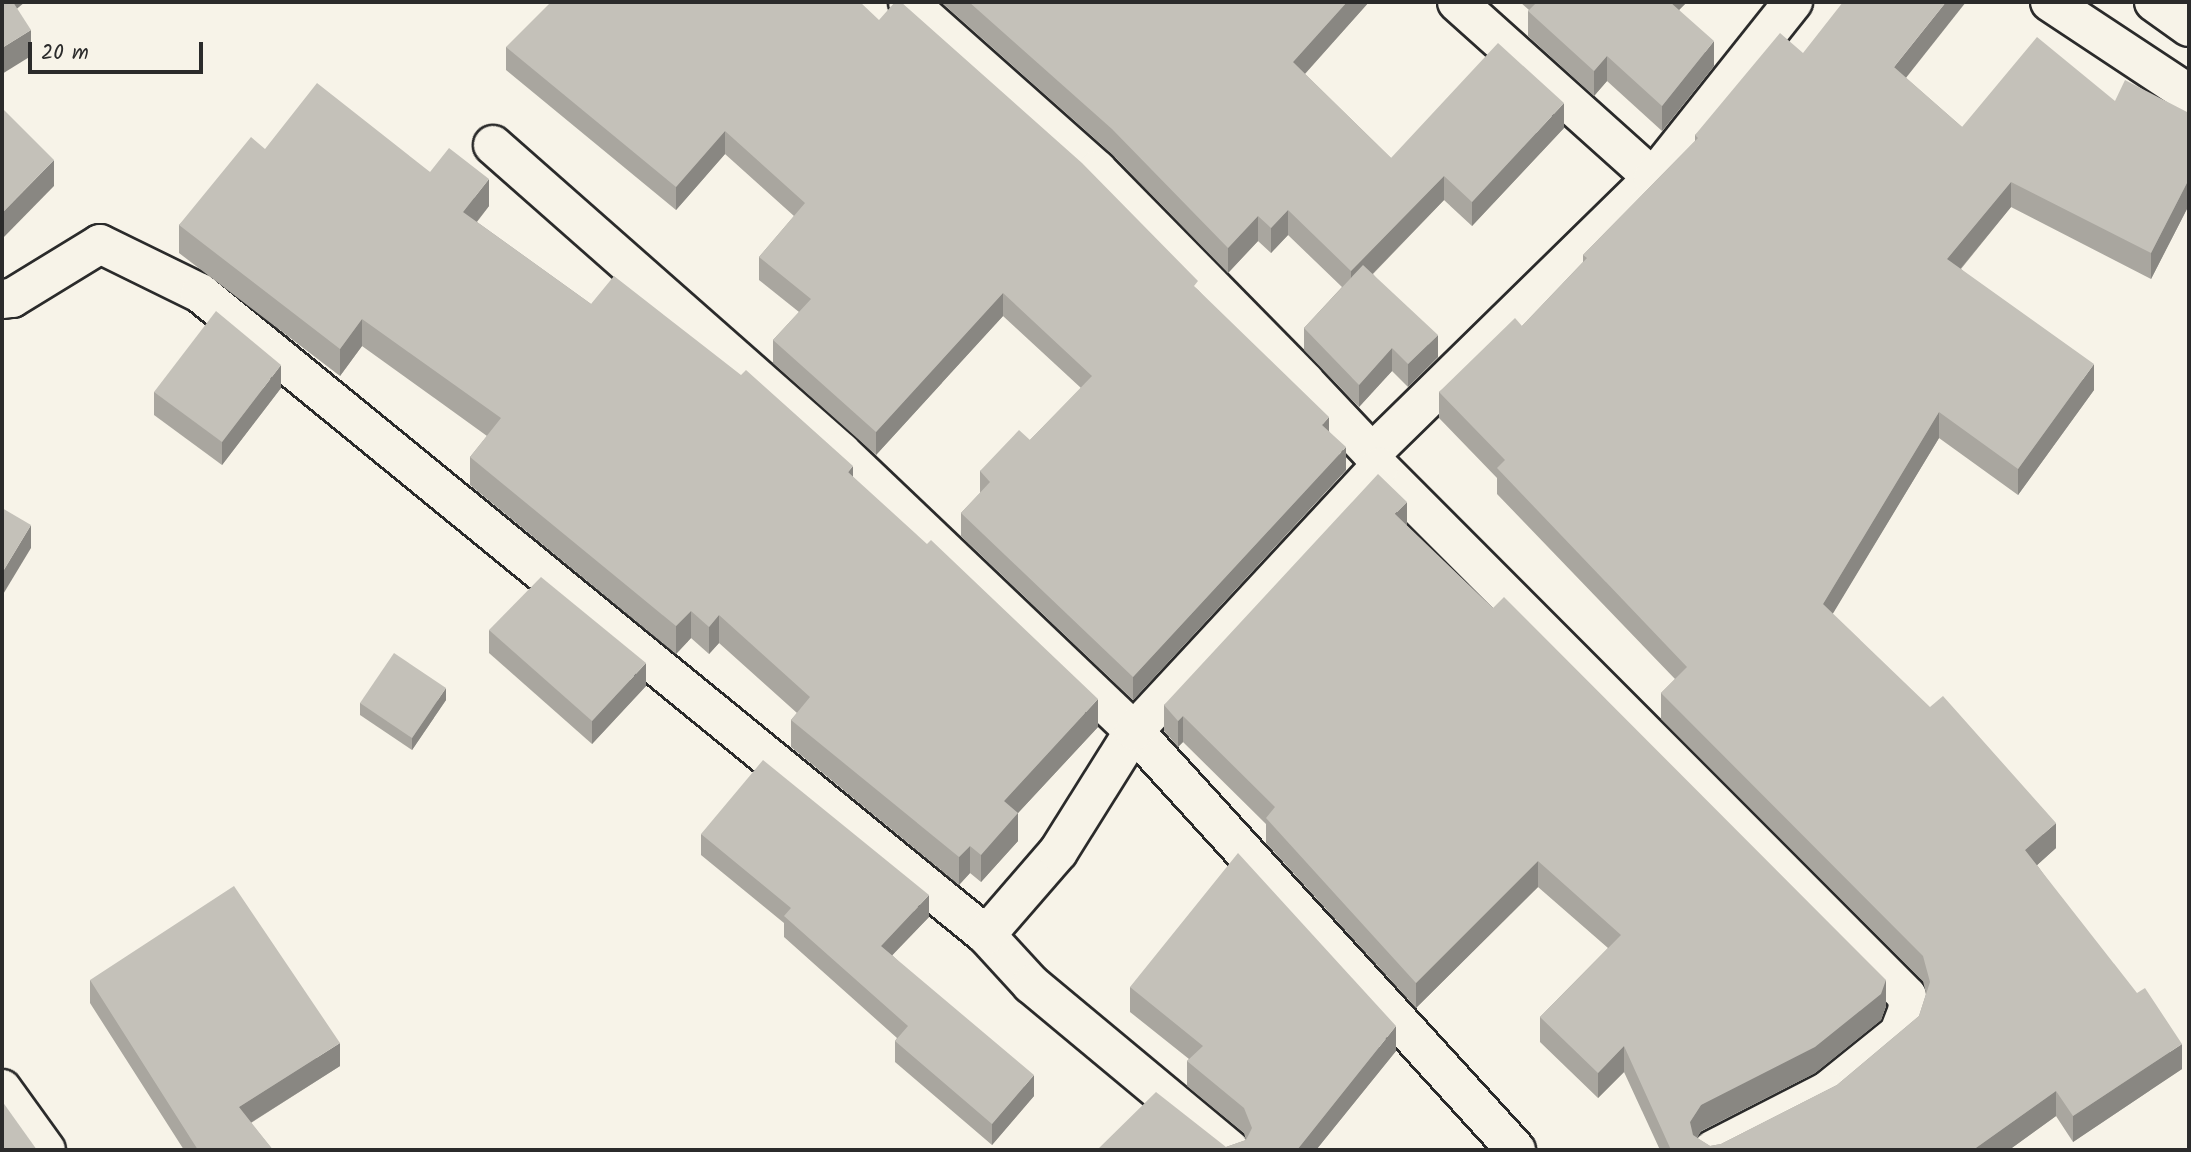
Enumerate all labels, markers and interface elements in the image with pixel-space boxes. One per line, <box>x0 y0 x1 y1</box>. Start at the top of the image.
scale bar <box>32 28 206 72</box>
text: 20 m <box>41 37 89 70</box>

